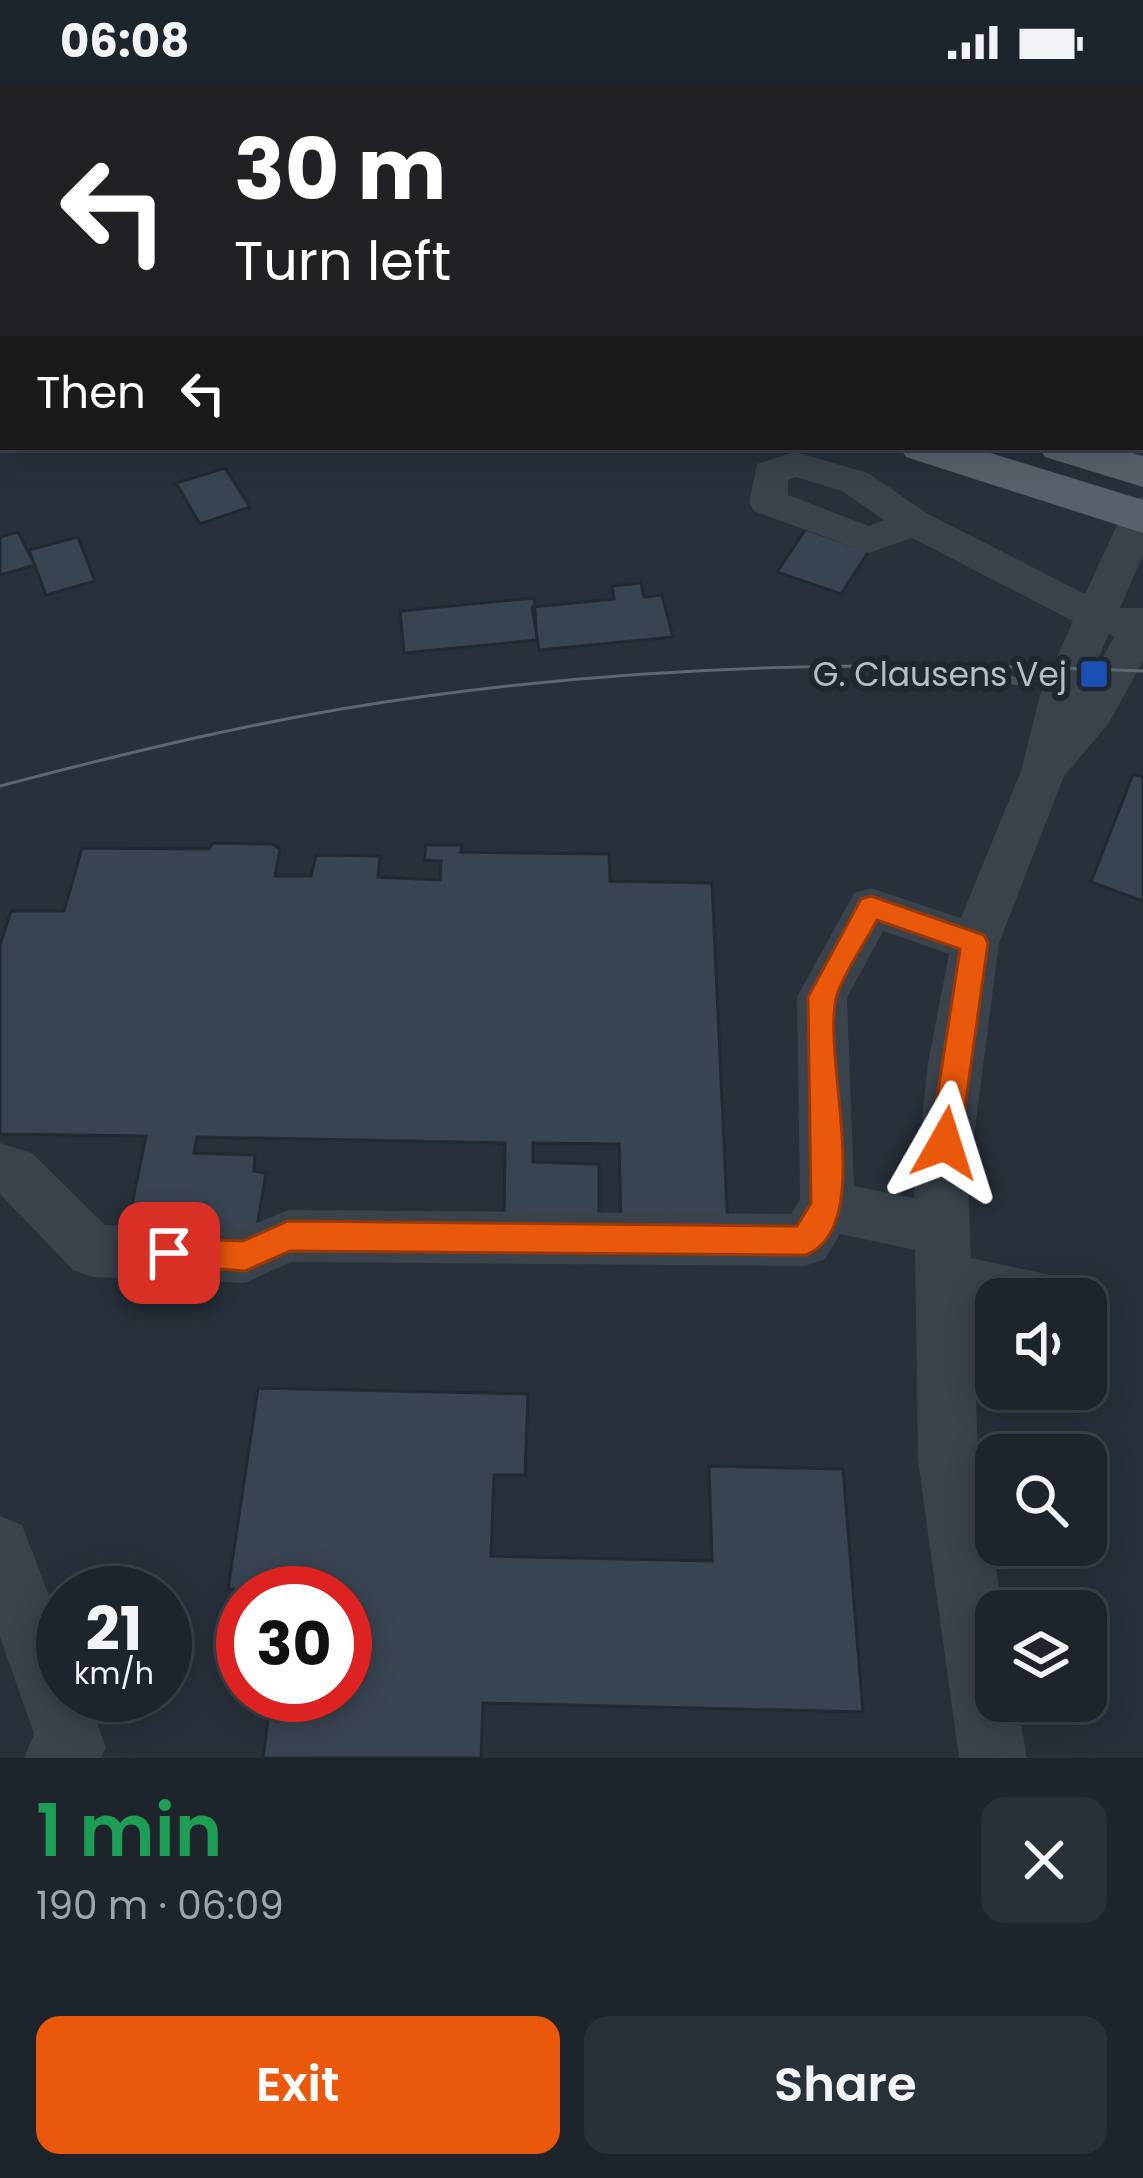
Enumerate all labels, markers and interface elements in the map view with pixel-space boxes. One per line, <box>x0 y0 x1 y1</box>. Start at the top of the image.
text: 06:08 <box>60 10 189 73</box>
text: 30 m <box>234 111 446 228</box>
icon: left <box>36 132 192 288</box>
text: Turn left <box>234 223 451 299</box>
icon: left <box>170 360 236 426</box>
text: Then <box>36 361 146 424</box>
place label: G. Clausens Vej <box>813 651 1067 698</box>
marker: G. Clausens Vej <box>1078 658 1110 690</box>
position arrow <box>882 1080 1008 1206</box>
pin <box>118 1202 220 1304</box>
icon: arrive <box>136 1220 202 1286</box>
map controls <box>975 1278 1107 1722</box>
button: sound <box>975 1278 1107 1410</box>
button: search <box>975 1434 1107 1566</box>
speed limit sign: 30 <box>216 1566 372 1722</box>
text: 21 <box>86 1587 142 1671</box>
button: layers <box>975 1590 1107 1722</box>
text: km/h <box>74 1652 154 1695</box>
text: 1 min <box>36 1780 222 1881</box>
button: close <box>981 1797 1107 1923</box>
text: 190 m · 06:09 <box>36 1878 284 1933</box>
button: Exit <box>36 2016 560 2154</box>
button: Share <box>584 2016 1107 2154</box>

